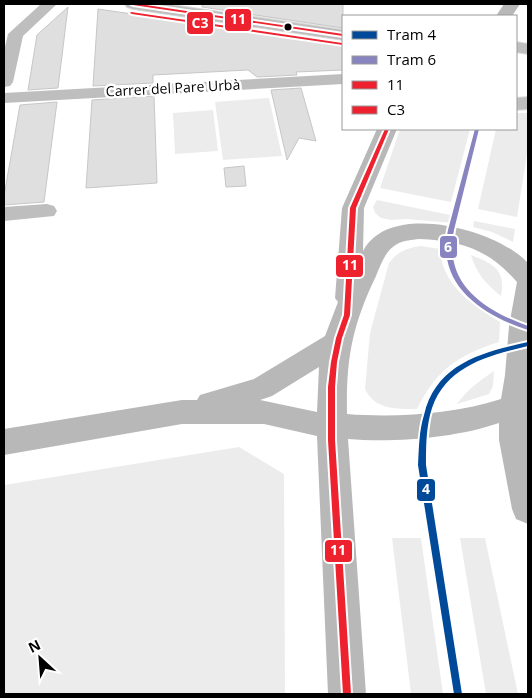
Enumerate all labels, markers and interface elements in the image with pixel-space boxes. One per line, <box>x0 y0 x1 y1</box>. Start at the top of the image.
line badge: 11 <box>224 8 252 32</box>
text: 11 <box>230 9 246 28</box>
line badge: C3 <box>186 11 214 35</box>
text: C3 <box>192 13 208 32</box>
legend <box>342 15 517 130</box>
unlabelled marker <box>283 22 293 32</box>
text: Tram 4 <box>387 24 437 44</box>
text: Tram 6 <box>387 49 436 69</box>
street label: Carrer del Pare Urbà <box>105 74 241 101</box>
text: 11 <box>387 74 404 94</box>
text: C3 <box>387 99 405 119</box>
line badge: 6 <box>439 235 458 259</box>
text: 6 <box>444 237 452 256</box>
line badge: 11 <box>335 254 364 278</box>
text: 11 <box>342 255 358 274</box>
line badge: 4 <box>416 478 436 502</box>
text: 4 <box>422 479 430 498</box>
line badge: 11 <box>324 539 353 563</box>
text: 11 <box>330 540 346 559</box>
north arrow <box>15 633 65 683</box>
text: N <box>25 635 43 657</box>

